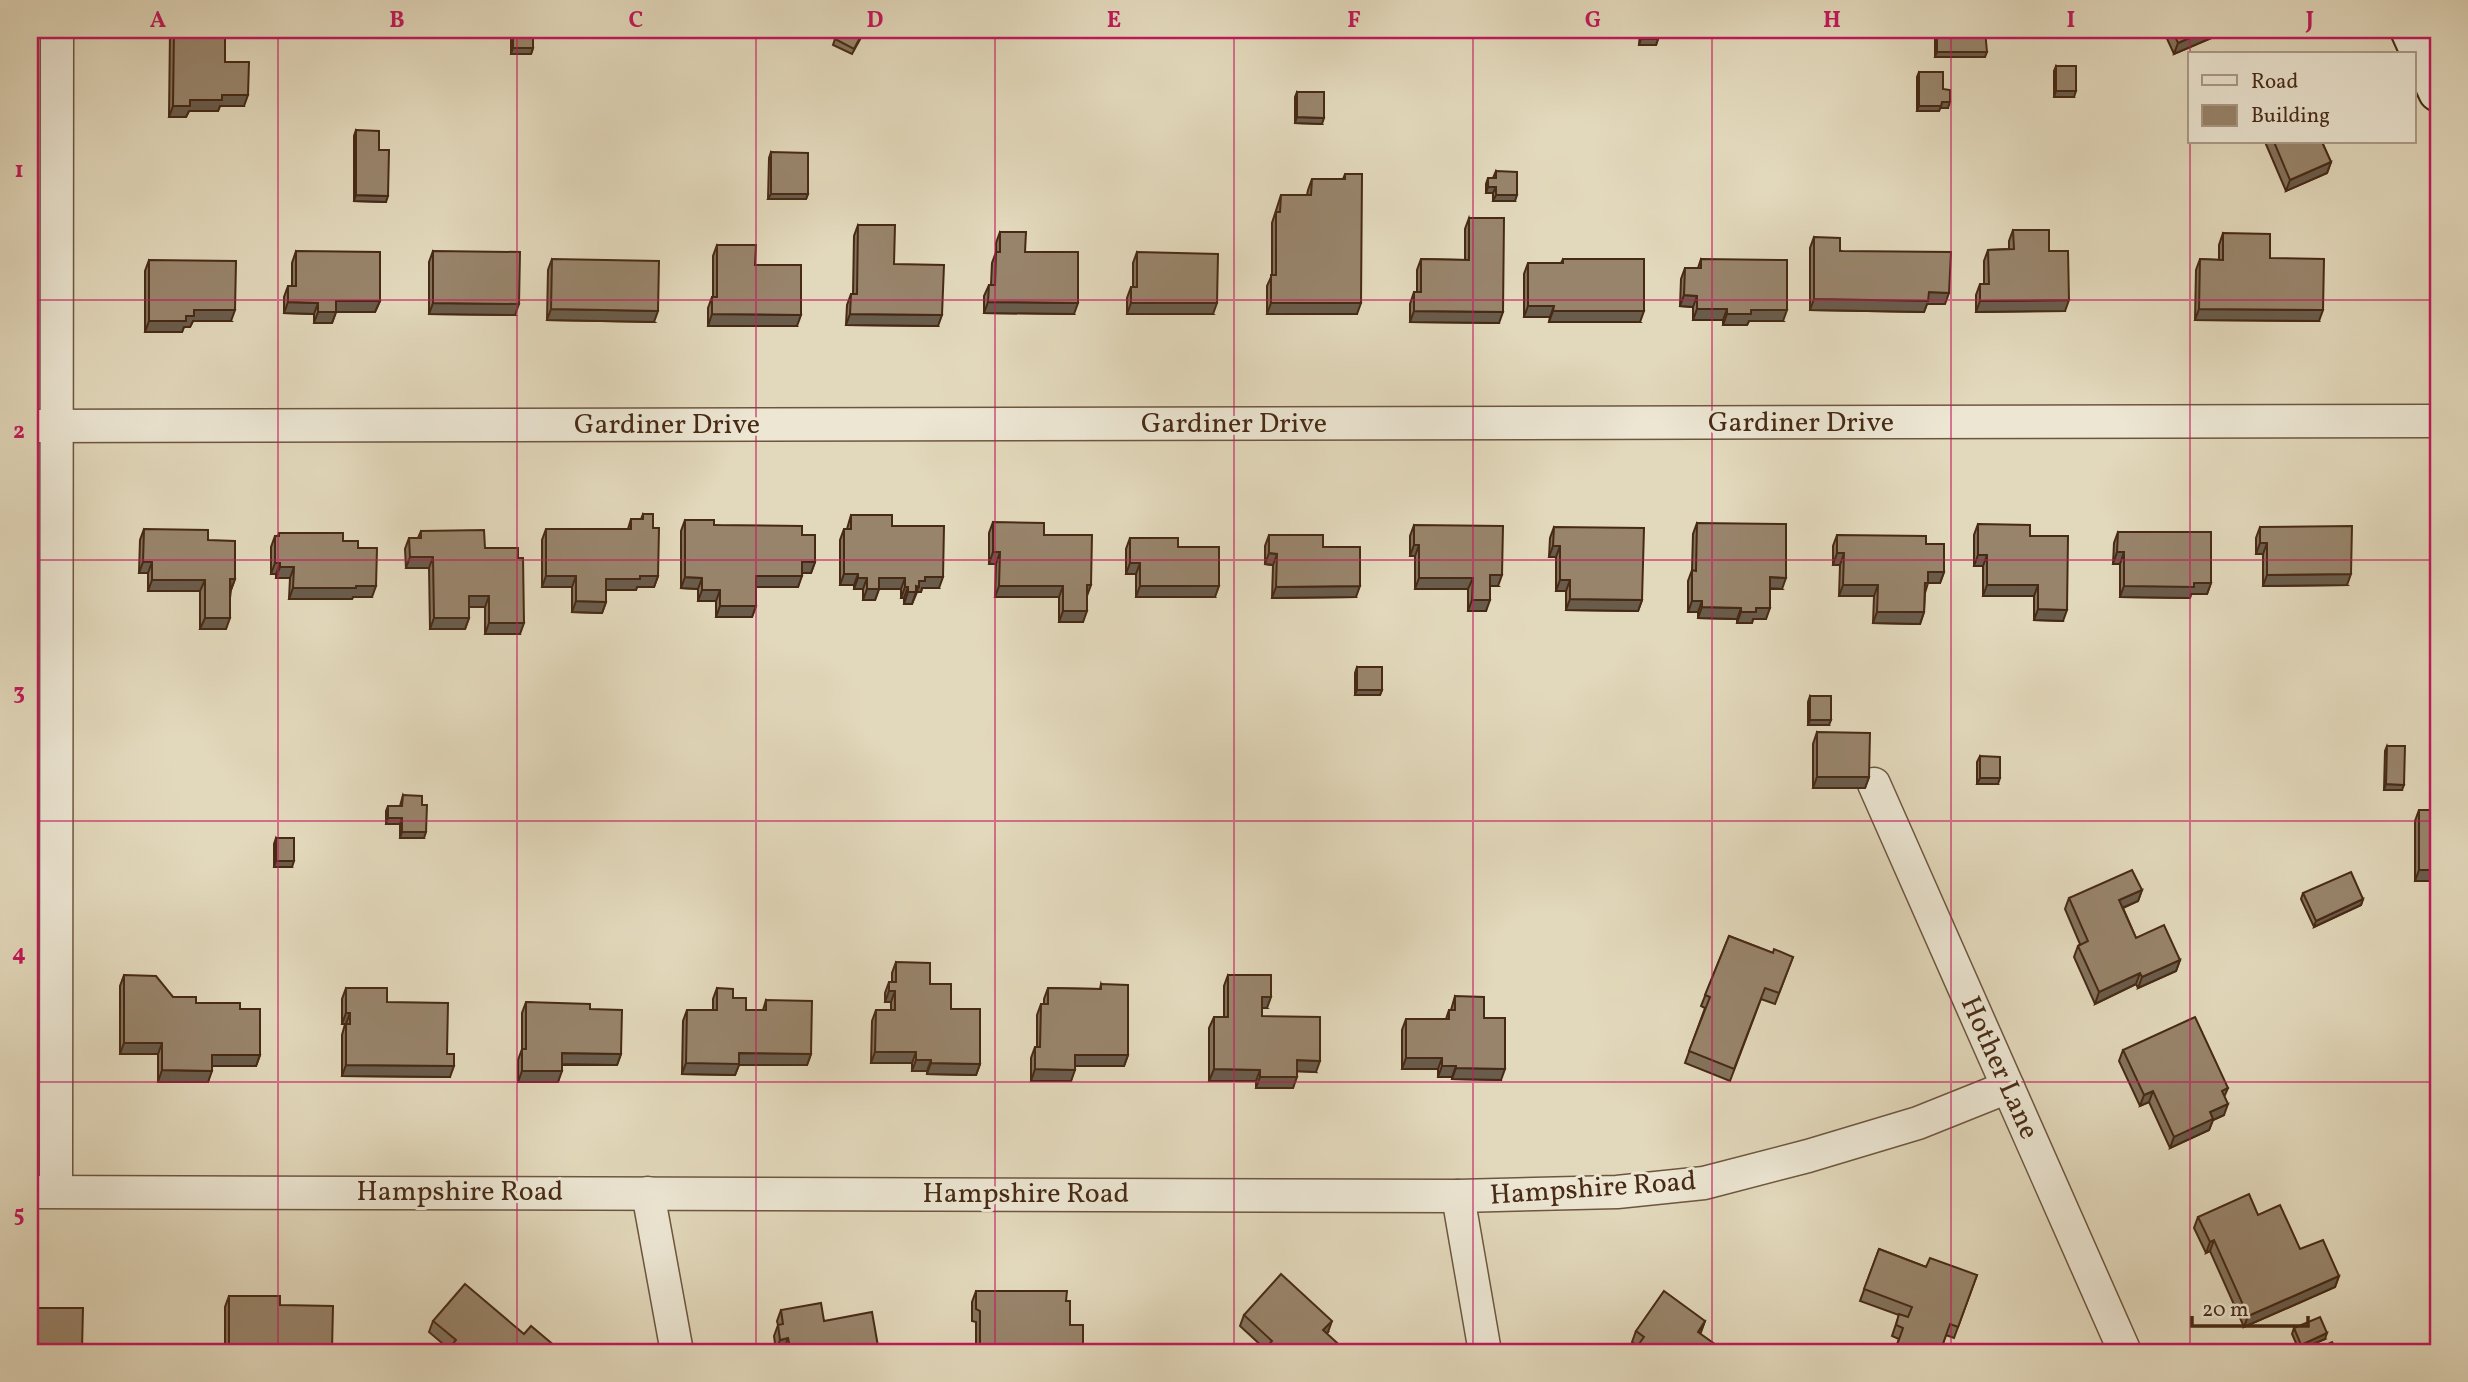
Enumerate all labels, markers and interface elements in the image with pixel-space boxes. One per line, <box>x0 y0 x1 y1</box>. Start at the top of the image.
text: A <box>150 5 166 37</box>
text: B <box>389 5 405 37</box>
text: C <box>629 5 643 37</box>
text: D <box>867 5 884 37</box>
text: E <box>1107 5 1121 37</box>
text: F <box>1347 5 1361 37</box>
text: G <box>1585 5 1601 37</box>
text: H <box>1823 5 1841 37</box>
text: I <box>2067 5 2075 37</box>
text: J <box>2305 5 2314 37</box>
legend <box>2188 52 2416 144</box>
text: Road <box>2251 68 2298 97</box>
text: Building <box>2251 102 2330 131</box>
text: 1 <box>14 155 24 187</box>
street label: Gardiner Drive <box>1708 404 1894 443</box>
street label: Gardiner Drive <box>1141 405 1327 444</box>
street label: Gardiner Drive <box>574 406 760 445</box>
text: 2 <box>13 416 25 448</box>
text: 3 <box>13 677 25 709</box>
text: 4 <box>12 938 26 970</box>
street label: Hother Lane <box>1950 990 2048 1146</box>
street label: Hampshire Road <box>1489 1162 1697 1216</box>
street label: Hampshire Road <box>357 1173 563 1212</box>
street label: Hampshire Road <box>923 1175 1129 1214</box>
text: 5 <box>13 1199 25 1231</box>
scale bar <box>2192 1284 2307 1328</box>
text: 20 m <box>2202 1296 2248 1325</box>

